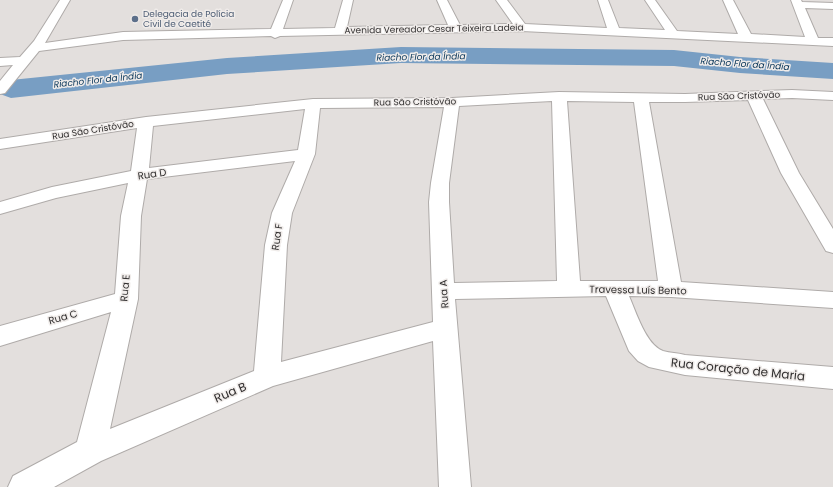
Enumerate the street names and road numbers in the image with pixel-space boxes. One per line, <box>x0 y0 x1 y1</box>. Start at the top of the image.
street label: Avenida Vereador Cesar Teixeira Ladeia <box>344 21 524 37</box>
street label: Rua São Cristóvão <box>698 89 781 103</box>
street label: Rua São Cristóvão <box>374 95 457 109</box>
street label: Rua São Cristóvão <box>51 118 135 142</box>
street label: Rua D <box>137 165 167 183</box>
street label: Rua F <box>268 223 286 251</box>
street label: Rua E <box>116 274 134 302</box>
street label: Rua A <box>436 279 452 309</box>
street label: Travessa Luís Bento <box>589 282 687 298</box>
street label: Rua C <box>47 306 80 328</box>
street label: Rua Coração de Maria <box>670 353 806 385</box>
street label: Rua B <box>211 378 249 406</box>

